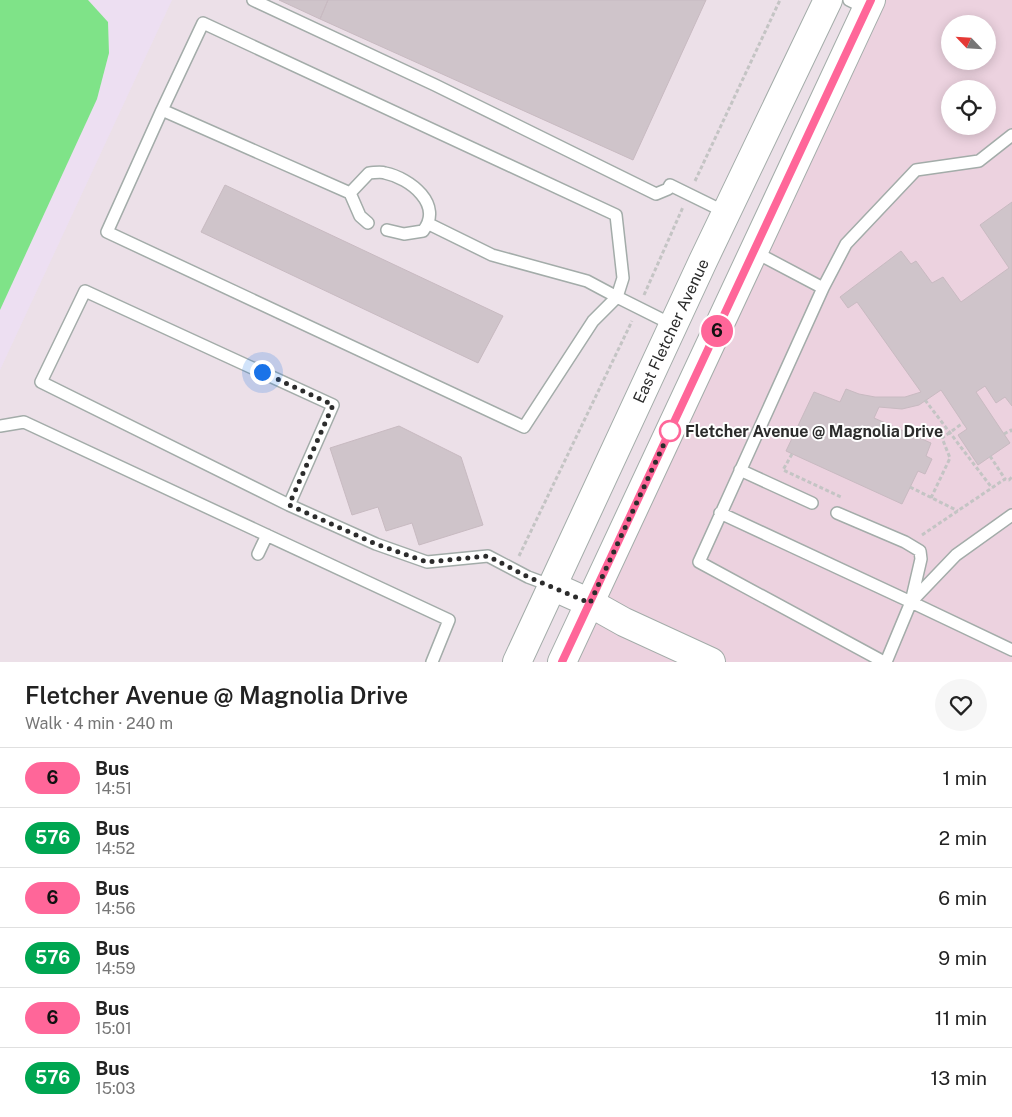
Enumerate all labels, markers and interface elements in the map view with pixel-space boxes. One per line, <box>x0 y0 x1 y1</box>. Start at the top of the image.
north arrow <box>941 15 996 70</box>
map controls <box>941 15 996 135</box>
button: locate <box>941 80 996 135</box>
street label: East Fletcher Avenue <box>629 256 713 406</box>
line badge: 6 <box>701 315 733 347</box>
text: 6 <box>711 320 723 341</box>
your location <box>250 360 275 385</box>
marker: Fletcher Avenue @ Magnolia Drive <box>659 420 681 442</box>
place label: Fletcher Avenue @ Magnolia Drive <box>685 422 943 441</box>
button: heart <box>935 679 987 731</box>
text: Fletcher Avenue @ Magnolia Drive <box>25 681 408 709</box>
text: Walk · 4 min · 240 m <box>25 714 173 733</box>
text: Bus <box>95 757 129 779</box>
text: 6 <box>47 767 58 788</box>
text: 1 min <box>942 767 987 789</box>
text: 14:51 <box>95 779 132 798</box>
text: Bus <box>95 817 129 839</box>
text: 576 <box>35 827 70 848</box>
text: 2 min <box>939 827 987 849</box>
text: 14:52 <box>95 839 135 858</box>
text: Bus <box>95 877 129 899</box>
text: 6 <box>47 887 58 908</box>
text: 6 min <box>938 887 987 909</box>
text: 14:56 <box>95 899 135 918</box>
text: Bus <box>95 937 129 959</box>
text: 576 <box>35 947 70 968</box>
text: 9 min <box>938 947 987 969</box>
text: 14:59 <box>95 959 136 978</box>
text: Bus <box>95 997 129 1019</box>
text: 6 <box>47 1007 58 1028</box>
text: 11 min <box>935 1007 987 1029</box>
text: 15:01 <box>95 1019 132 1038</box>
text: Bus <box>95 1057 129 1079</box>
text: 576 <box>35 1067 70 1088</box>
text: 13 min <box>930 1067 987 1089</box>
text: 15:03 <box>95 1079 135 1098</box>

